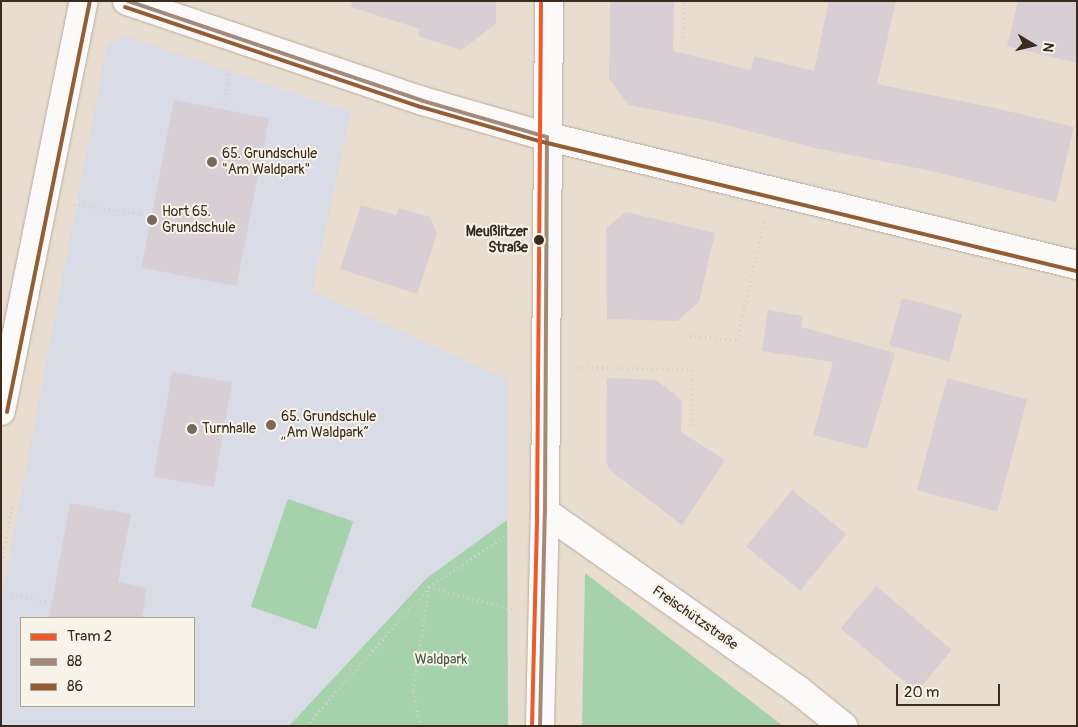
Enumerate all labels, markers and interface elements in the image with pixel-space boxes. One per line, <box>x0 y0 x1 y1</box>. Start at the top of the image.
north arrow <box>1008 20 1058 70</box>
text: N <box>1039 41 1057 53</box>
place label: 65. Grundschule "Am Waldpark" <box>222 146 317 178</box>
marker: 65. Grundschule "Am Waldpark" <box>206 156 218 168</box>
place label: Hort 65. Grundschule <box>162 204 235 236</box>
marker: Hort 65. Grundschule <box>146 214 158 226</box>
place label: Meußlitzer Straße <box>466 224 528 256</box>
marker: Meußlitzer Straße <box>532 233 546 247</box>
place label: 65. Grundschule „Am Waldpark“ <box>281 409 376 442</box>
marker: 65. Grundschule „Am Waldpark“ <box>265 419 277 431</box>
place label: Turnhalle <box>202 421 256 437</box>
marker: Turnhalle <box>186 423 198 435</box>
street label: Freischützstraße <box>649 582 741 654</box>
legend <box>20 617 195 707</box>
text: Tram 2 <box>67 627 112 646</box>
text: 88 <box>67 652 82 671</box>
park label: Waldpark <box>415 652 467 668</box>
scale bar <box>898 674 1002 706</box>
text: 86 <box>67 677 83 696</box>
text: 20 m <box>904 683 939 702</box>

